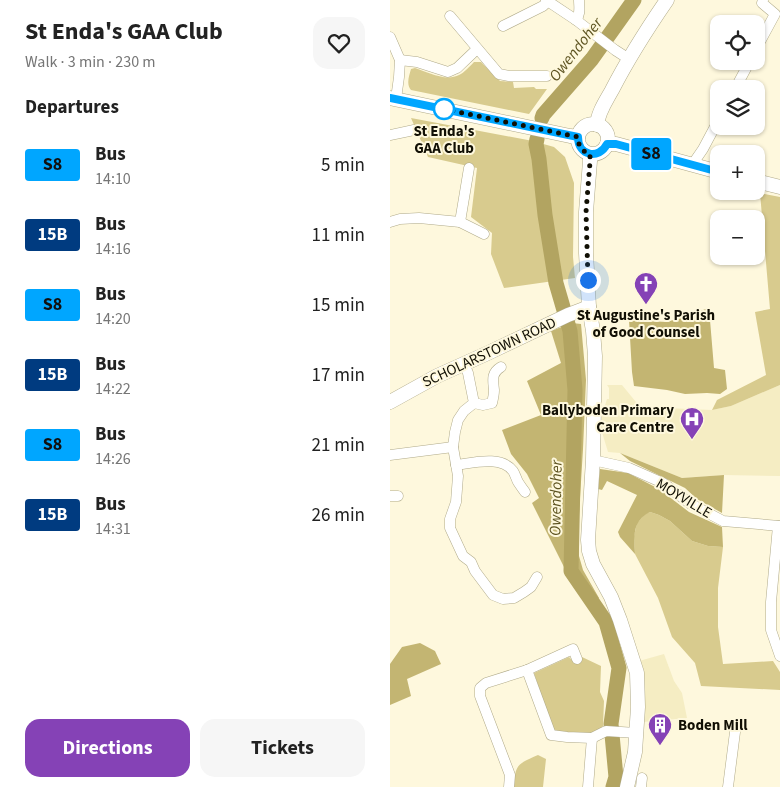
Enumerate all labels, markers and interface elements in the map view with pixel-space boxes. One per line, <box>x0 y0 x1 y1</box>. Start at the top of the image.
water label: Owendoher <box>544 12 609 86</box>
text: St Enda's GAA Club <box>25 14 223 49</box>
map controls <box>710 15 765 265</box>
button: locate <box>710 15 765 70</box>
button: heart <box>313 17 365 69</box>
text: Walk · 3 min · 230 m <box>25 51 156 73</box>
button: layers <box>710 80 765 135</box>
text: Departures <box>25 94 119 121</box>
marker: St Enda's GAA Club <box>433 98 455 120</box>
place label: St Enda's GAA Club <box>414 121 475 159</box>
line badge: S8 <box>628 138 674 170</box>
text: Bus <box>95 141 126 168</box>
text: S8 <box>641 141 661 166</box>
button: + <box>710 145 765 200</box>
text: S8 <box>43 152 62 177</box>
text: 5 min <box>321 152 365 179</box>
text: 14:10 <box>95 168 131 190</box>
button: − <box>710 210 765 265</box>
text: Bus <box>95 211 126 238</box>
text: 15B <box>38 222 67 247</box>
text: 11 min <box>311 222 365 249</box>
text: 14:16 <box>95 238 131 260</box>
your location <box>576 268 601 293</box>
church icon: St Augustine's Parish of Good Counsel <box>633 271 659 305</box>
text: Bus <box>95 281 126 308</box>
text: S8 <box>43 292 62 317</box>
text: 15 min <box>311 292 365 319</box>
place label: St Augustine's Parish of Good Counsel <box>577 305 715 343</box>
text: 14:20 <box>95 308 131 330</box>
street label: SCHOLARSTOWN ROAD <box>419 312 560 393</box>
text: Bus <box>95 351 126 378</box>
text: 15B <box>38 362 67 387</box>
text: 17 min <box>311 362 365 389</box>
text: 14:22 <box>95 378 131 400</box>
place label: Ballyboden Primary Care Centre <box>542 400 674 438</box>
hospital icon: Ballyboden Primary Care Centre <box>679 406 705 440</box>
text: Bus <box>95 421 126 448</box>
text: S8 <box>43 432 62 457</box>
text: 21 min <box>311 432 365 459</box>
text: 14:26 <box>95 448 131 470</box>
water label: Owendoher <box>544 458 568 536</box>
street label: MOYVILLE <box>652 473 716 523</box>
text: Bus <box>95 491 126 518</box>
text: 15B <box>38 502 67 527</box>
text: 26 min <box>311 502 365 529</box>
text: 14:31 <box>95 518 131 540</box>
building icon: Boden Mill <box>647 712 673 746</box>
place label: Boden Mill <box>678 715 748 736</box>
button: Directions <box>25 719 190 777</box>
button: Tickets <box>200 719 365 777</box>

